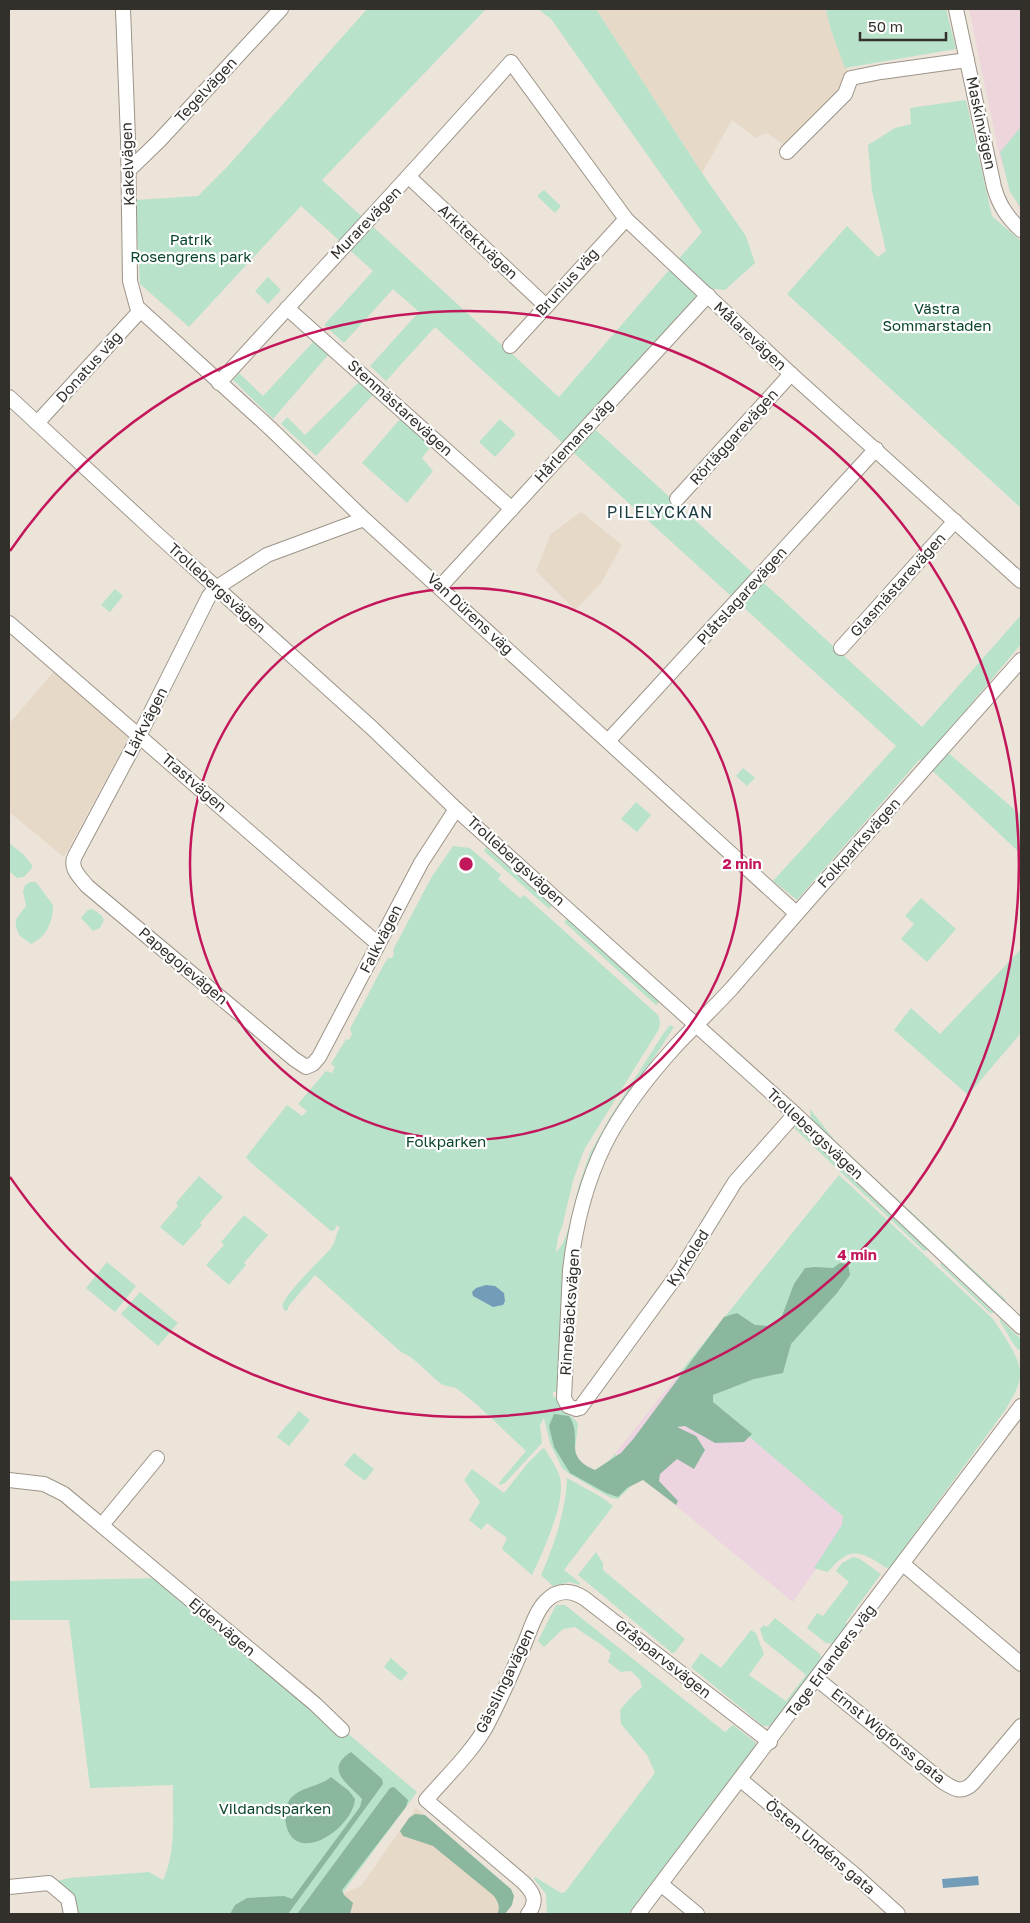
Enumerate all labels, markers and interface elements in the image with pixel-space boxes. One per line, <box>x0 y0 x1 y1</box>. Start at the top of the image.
scale bar <box>860 10 946 42</box>
text: 50 m <box>868 17 903 35</box>
street label: Tegelvägen <box>170 53 240 126</box>
street label: Maskinvägen <box>963 75 1001 171</box>
street label: Kakelvägen <box>117 122 137 206</box>
street label: Murarevägen <box>326 182 404 262</box>
street label: Arkitektvägen <box>435 200 522 283</box>
park label: Patrik Rosengrens park <box>130 230 252 265</box>
street label: Brunius väg <box>531 244 601 319</box>
street label: Målarevägen <box>711 297 791 373</box>
park label: Västra Sommarstaden <box>882 299 992 334</box>
street label: Donatus väg <box>52 327 125 406</box>
street label: Stenmästarevägen <box>344 355 457 459</box>
street label: Rörläggarevägen <box>685 385 781 488</box>
street label: Hårlemans väg <box>530 395 617 486</box>
district label: PILELYCKAN <box>607 502 713 522</box>
street label: Glasmästarevägen <box>846 529 949 640</box>
street label: Trollebergsvägen <box>165 539 270 636</box>
street label: Plåtslagarevägen <box>693 543 790 648</box>
street label: Van Dürens väg <box>424 569 518 658</box>
street label: Lärkvägen <box>120 684 170 759</box>
street label: Trastvägen <box>159 749 231 815</box>
street label: Folkparksvägen <box>813 794 903 891</box>
street label: Trollebergsvägen <box>464 812 569 909</box>
text: 2 min <box>722 854 762 872</box>
centre of rings <box>457 855 475 873</box>
street label: Falkvägen <box>355 901 405 976</box>
street label: Papegojevägen <box>136 923 232 1008</box>
street label: Trollebergsvägen <box>764 1084 868 1183</box>
park label: Folkparken <box>406 1132 486 1150</box>
street label: Kyrkoled <box>662 1226 712 1289</box>
text: 4 min <box>837 1245 877 1263</box>
street label: Rinnebäcksvägen <box>556 1248 582 1376</box>
street label: Ejdervägen <box>186 1593 260 1659</box>
street label: Tage Erlanders väg <box>782 1600 879 1720</box>
street label: Gråsparvsvägen <box>612 1615 715 1701</box>
street label: Gässlingavägen <box>471 1625 537 1736</box>
street label: Ernst Wigforss gata <box>828 1684 949 1787</box>
street label: Östen Undéns gata <box>762 1795 879 1897</box>
park label: Vildandsparken <box>219 1799 331 1817</box>

